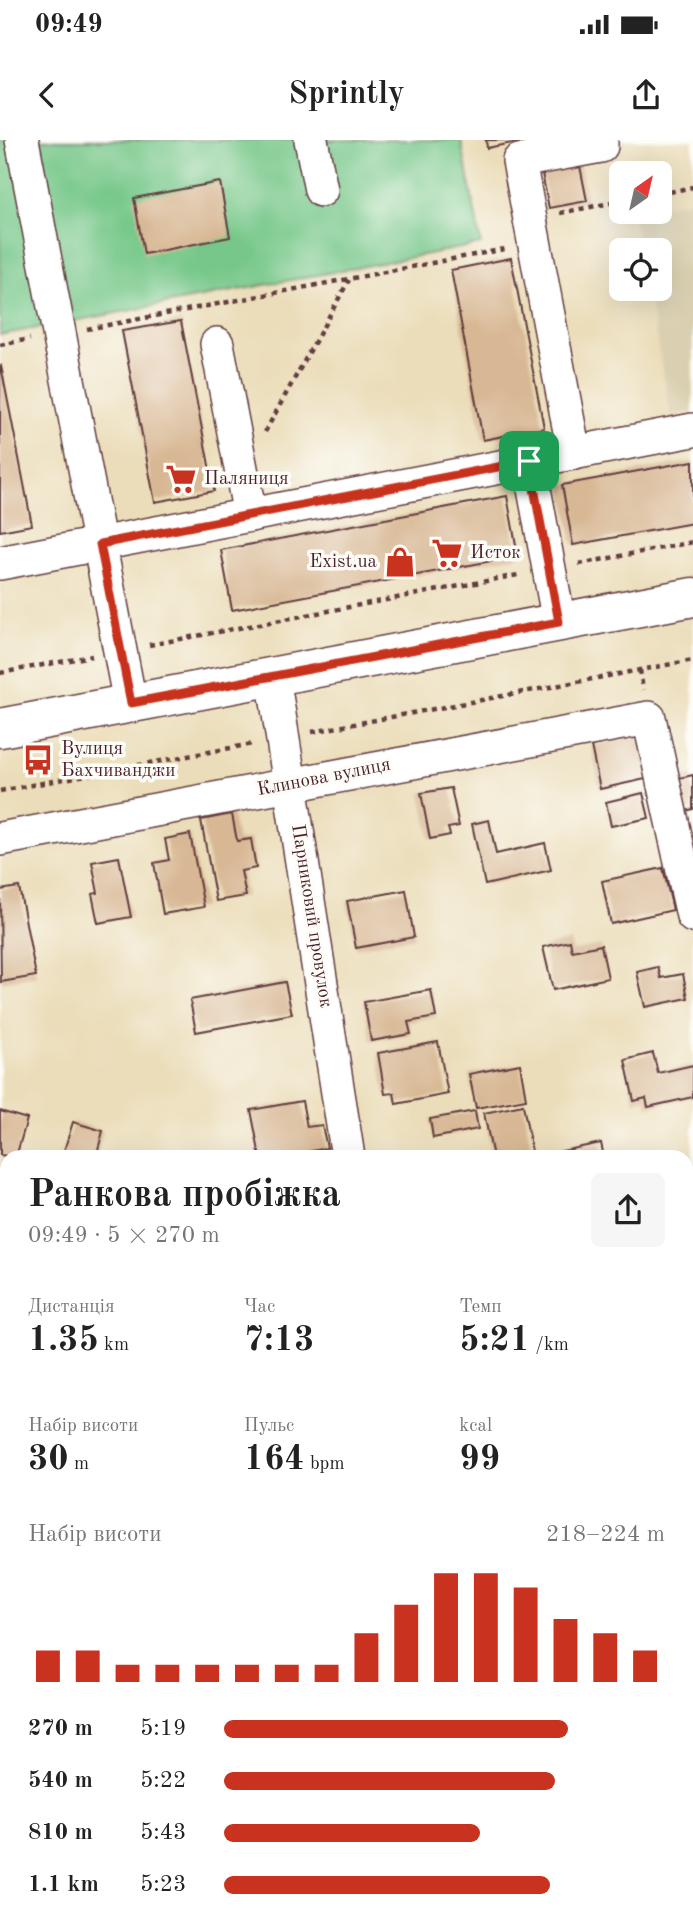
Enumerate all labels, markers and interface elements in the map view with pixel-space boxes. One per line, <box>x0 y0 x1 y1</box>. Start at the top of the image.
text: 09:49 <box>35 12 103 38</box>
icon: back <box>28 76 66 114</box>
icon: share <box>627 76 665 114</box>
text: Sprintly <box>288 79 405 111</box>
north arrow <box>609 161 672 224</box>
map controls <box>609 161 672 301</box>
button: locate <box>609 238 672 301</box>
pin <box>499 431 559 491</box>
icon: arrive <box>510 442 548 480</box>
supermarket icon: Паляниця <box>164 462 198 496</box>
place label: Паляниця <box>204 470 289 489</box>
supermarket icon: Исток <box>430 536 464 570</box>
place label: Исток <box>470 544 521 563</box>
shop icon: Exist.ua <box>383 545 417 579</box>
place label: Exist.ua <box>309 553 378 572</box>
place label: Вулиця Бахчиванджи <box>61 740 176 781</box>
bus stop icon: Вулиця Бахчиванджи <box>21 743 55 777</box>
street label: Клинова вулиця <box>256 756 392 800</box>
street label: Парниковий провулок <box>287 823 335 1009</box>
button: share <box>591 1173 665 1247</box>
text: Ранкова пробіжка <box>28 1177 341 1215</box>
text: 09:49 · 5 × 270 m <box>28 1224 220 1247</box>
text: Дистанція <box>28 1298 115 1317</box>
text: Час <box>244 1298 275 1317</box>
text: Темп <box>459 1298 502 1317</box>
text: 1.35 <box>28 1323 99 1358</box>
text: 7:13 <box>244 1323 314 1358</box>
text: 5:21 <box>459 1323 530 1358</box>
text: km <box>99 1336 129 1355</box>
text: /km <box>530 1336 569 1355</box>
text: Набір висоти <box>28 1417 138 1436</box>
text: Пульс <box>244 1417 294 1436</box>
text: kcal <box>459 1417 492 1436</box>
text: 30 <box>28 1442 69 1477</box>
text: 164 <box>244 1442 305 1477</box>
text: 99 <box>459 1442 500 1477</box>
text: m <box>69 1455 89 1474</box>
text: bpm <box>305 1455 345 1474</box>
text: Набір висоти <box>28 1523 162 1546</box>
text: 218–224 m <box>546 1523 665 1546</box>
text: 270 m <box>28 1717 93 1740</box>
text: 5:19 <box>140 1717 186 1740</box>
text: 540 m <box>28 1769 93 1792</box>
text: 5:22 <box>140 1769 186 1792</box>
text: 810 m <box>28 1821 93 1844</box>
text: 5:43 <box>140 1821 186 1844</box>
text: 1.1 km <box>28 1873 99 1896</box>
text: 5:23 <box>140 1873 186 1896</box>

